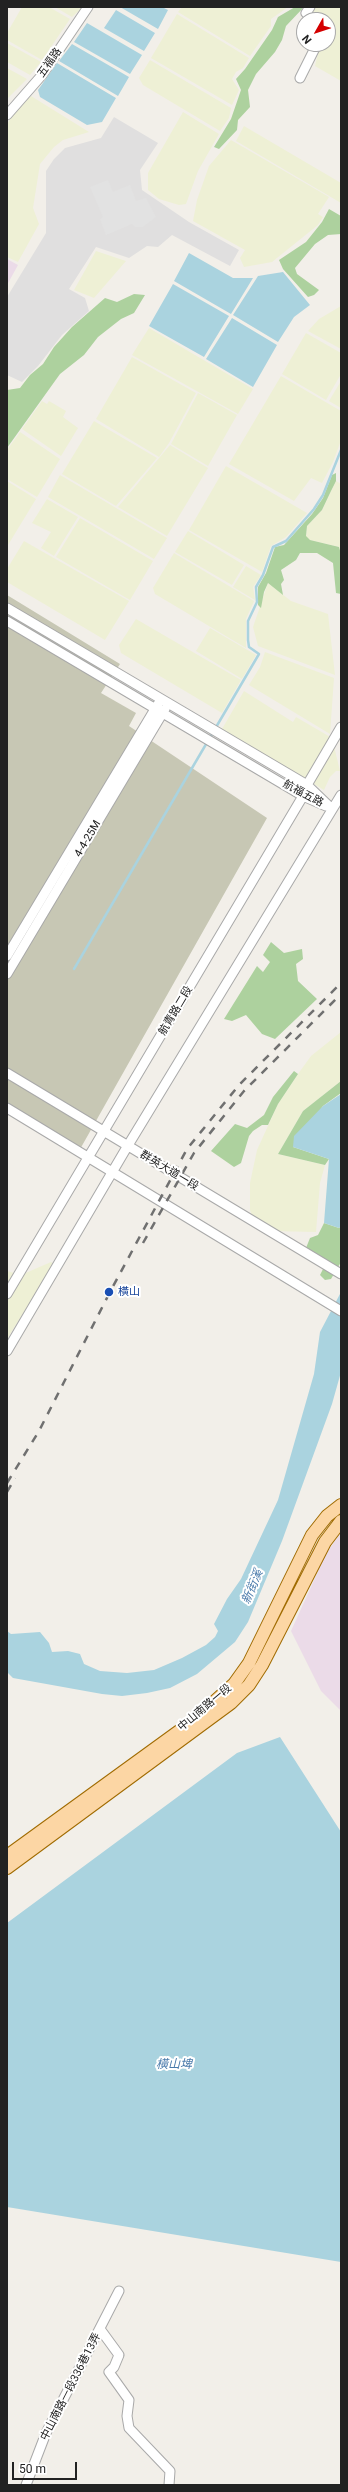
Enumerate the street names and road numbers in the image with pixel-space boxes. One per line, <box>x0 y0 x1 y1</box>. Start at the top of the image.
street label: 五福路 <box>35 46 65 80</box>
street label: 航福五路 <box>280 778 326 810</box>
street label: 4-4-25M <box>72 818 104 860</box>
street label: 航青路二段 <box>156 984 196 1038</box>
street label: 群英大道一段 <box>137 1148 201 1194</box>
street label: 中山南路一段 <box>175 1682 235 1734</box>
street label: 中山南路一段336巷13弄 <box>38 2331 104 2443</box>

